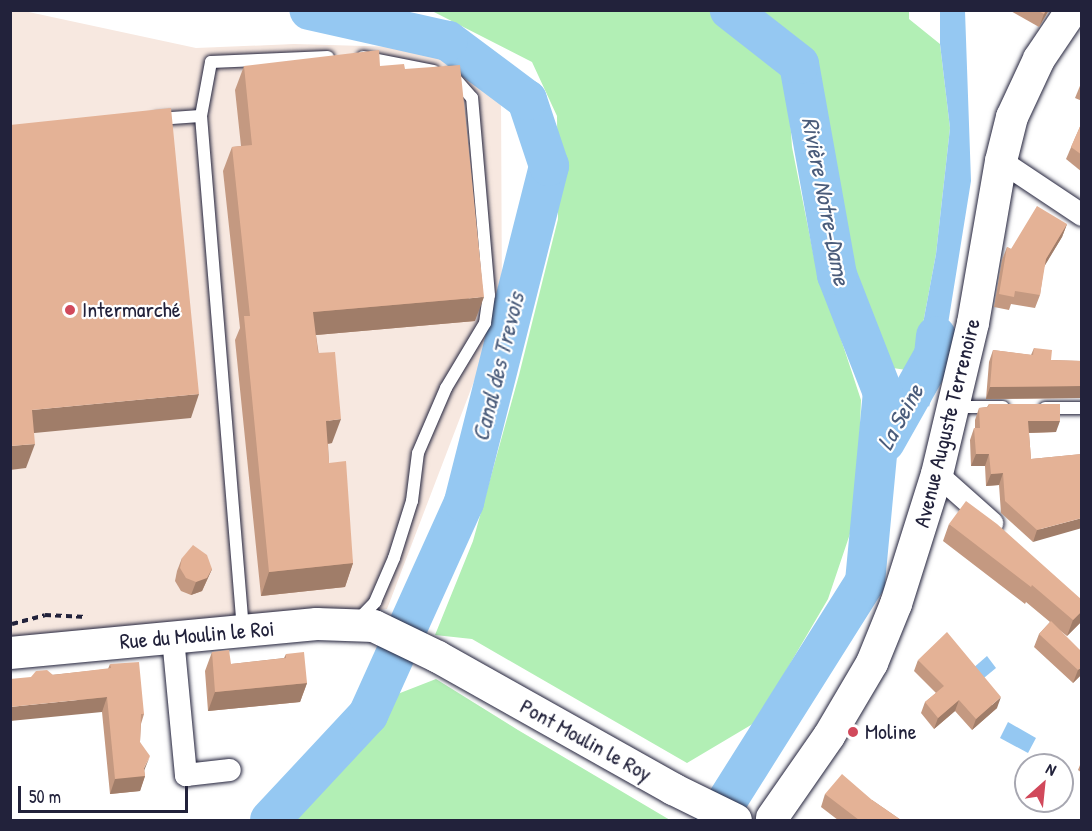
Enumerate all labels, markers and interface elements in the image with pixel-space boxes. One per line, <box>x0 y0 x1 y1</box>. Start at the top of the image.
water label: Rivière Notre-Dame <box>796 114 856 288</box>
water label: Canal des Trevois <box>466 290 530 444</box>
place label: Intermarché <box>82 297 180 323</box>
marker: Intermarché <box>63 303 77 317</box>
street label: Avenue Auguste Terrenoire <box>908 316 986 530</box>
water label: La Seine <box>870 379 930 455</box>
street label: Rue du Moulin le Roi <box>119 615 275 655</box>
street label: Pont Moulin le Roy <box>516 693 656 787</box>
place label: Moline <box>865 719 916 745</box>
marker: Moline <box>846 725 860 739</box>
north arrow <box>1014 753 1074 813</box>
text: N <box>1042 757 1060 780</box>
scale bar <box>21 774 190 812</box>
text: 50 m <box>29 784 61 809</box>

